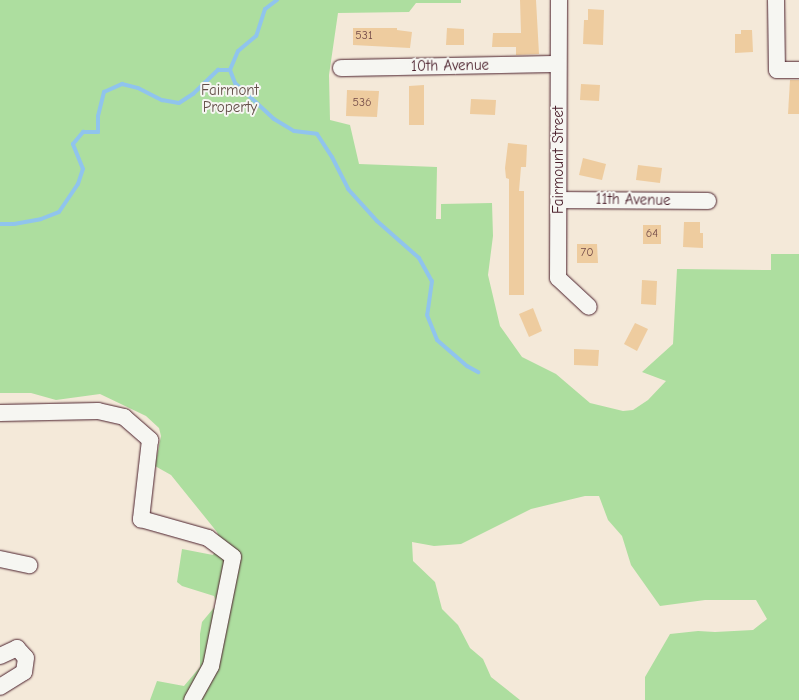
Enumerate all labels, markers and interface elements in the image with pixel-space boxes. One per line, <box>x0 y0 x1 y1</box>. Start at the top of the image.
house number: 531 <box>355 29 373 43</box>
street label: 10th Avenue <box>411 56 489 76</box>
park label: Fairmont Property <box>201 81 259 116</box>
house number: 536 <box>352 96 372 110</box>
street label: Fairmount Street <box>550 106 568 214</box>
street label: 11th Avenue <box>595 190 671 210</box>
house number: 64 <box>646 227 658 241</box>
house number: 70 <box>581 246 593 260</box>

